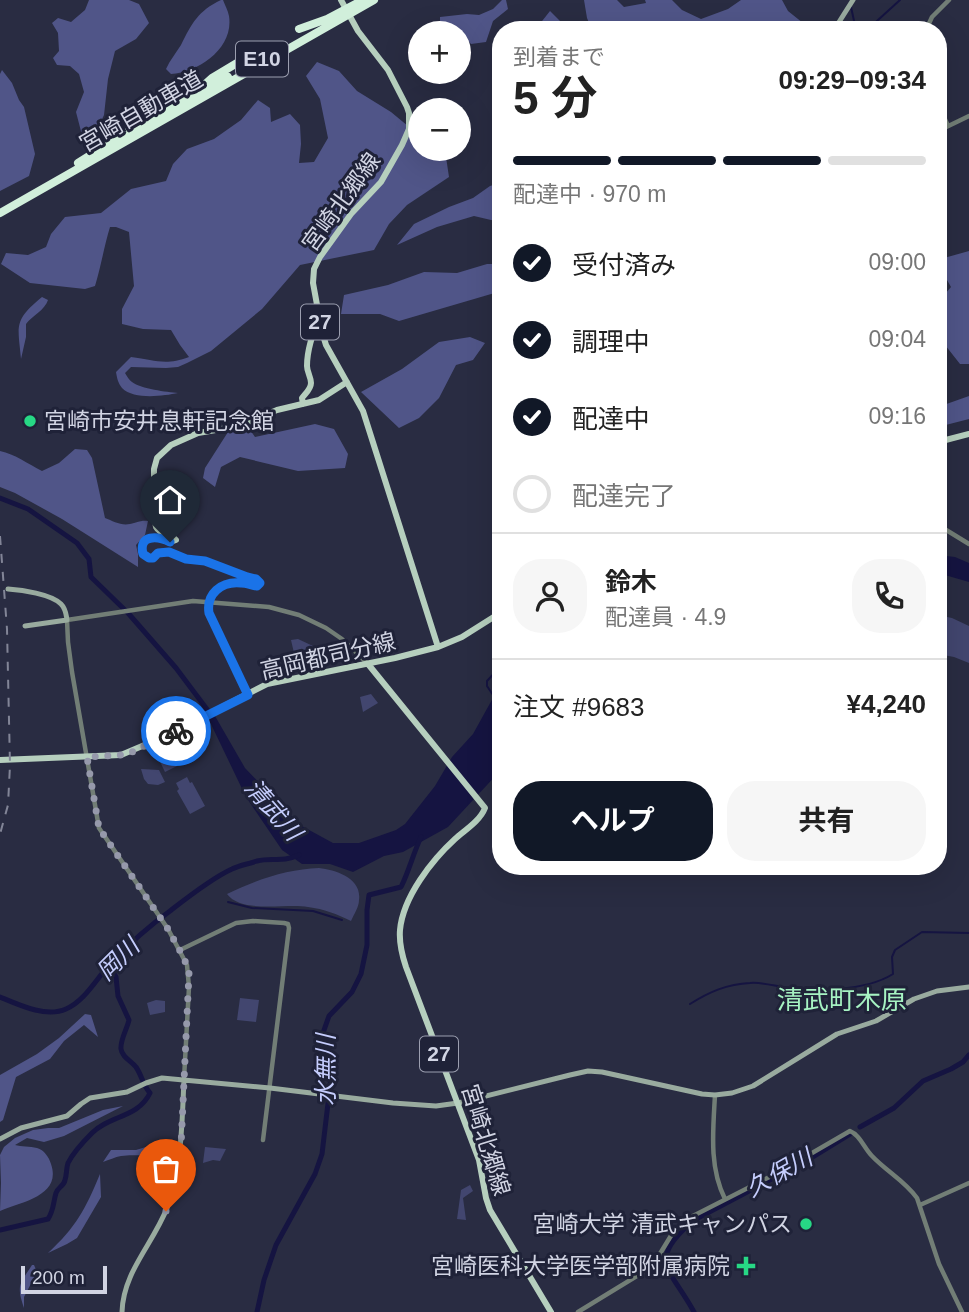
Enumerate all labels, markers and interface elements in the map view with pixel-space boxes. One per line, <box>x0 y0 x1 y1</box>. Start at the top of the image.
map controls <box>408 21 471 161</box>
button: + <box>408 21 471 84</box>
road number: E10 <box>236 42 288 76</box>
text: 到着まで <box>513 44 605 70</box>
street label: 宮崎自動車道 <box>75 65 207 157</box>
text: 09:29–09:34 <box>779 65 926 95</box>
text: 5 分 <box>513 72 597 124</box>
button: − <box>408 98 471 161</box>
street label: 宮崎北郷線 <box>297 148 385 256</box>
text: 配達中 · 970 m <box>513 181 666 207</box>
icon: check <box>513 244 551 282</box>
text: 09:00 <box>868 249 926 275</box>
text: 受付済み <box>572 250 676 280</box>
road number: 27 <box>301 304 339 340</box>
icon: check <box>513 321 551 359</box>
text: 09:04 <box>868 326 926 352</box>
text: 調理中 <box>572 327 650 357</box>
icon: check <box>513 398 551 436</box>
text: 09:16 <box>868 403 926 429</box>
text: 配達中 <box>572 404 650 434</box>
place label: 宮崎市安井息軒記念館 <box>44 408 274 434</box>
marker: 宮崎市安井息軒記念館 <box>22 413 38 429</box>
pin <box>140 470 200 542</box>
icon: home <box>151 481 189 519</box>
text: 配達完了 <box>572 481 676 511</box>
button: person <box>513 559 587 633</box>
button: phone <box>852 559 926 633</box>
text: 鈴木 <box>605 567 657 597</box>
text: 配達員 · 4.9 <box>605 604 726 630</box>
street label: 高岡都司分線 <box>258 628 398 684</box>
text: ¥4,240 <box>846 689 926 719</box>
text: 注文 #9683 <box>513 692 645 722</box>
courier <box>141 696 211 766</box>
icon: bike <box>157 712 195 750</box>
water label: 清武川 <box>240 774 309 848</box>
button: ヘルプ <box>513 781 713 861</box>
button: 共有 <box>727 781 926 861</box>
water label: 岡川 <box>91 930 146 985</box>
district label: 清武町木原 <box>777 985 907 1015</box>
water label: 水無川 <box>312 1031 339 1106</box>
road number: 27 <box>420 1036 458 1072</box>
street label: 宮崎北郷線 <box>457 1081 515 1199</box>
pin <box>136 1139 196 1211</box>
water label: 久保川 <box>741 1142 819 1202</box>
icon: bag <box>147 1150 185 1188</box>
place label: 宮崎大学 清武キャンパス <box>533 1211 792 1237</box>
marker: 宮崎大学 清武キャンパス <box>798 1216 814 1232</box>
place label: 宮崎医科大学医学部附属病院 <box>431 1253 730 1279</box>
marker: 宮崎医科大学医学部附属病院 <box>736 1256 756 1276</box>
scale bar <box>21 1263 107 1295</box>
text: 200 m <box>32 1267 85 1288</box>

